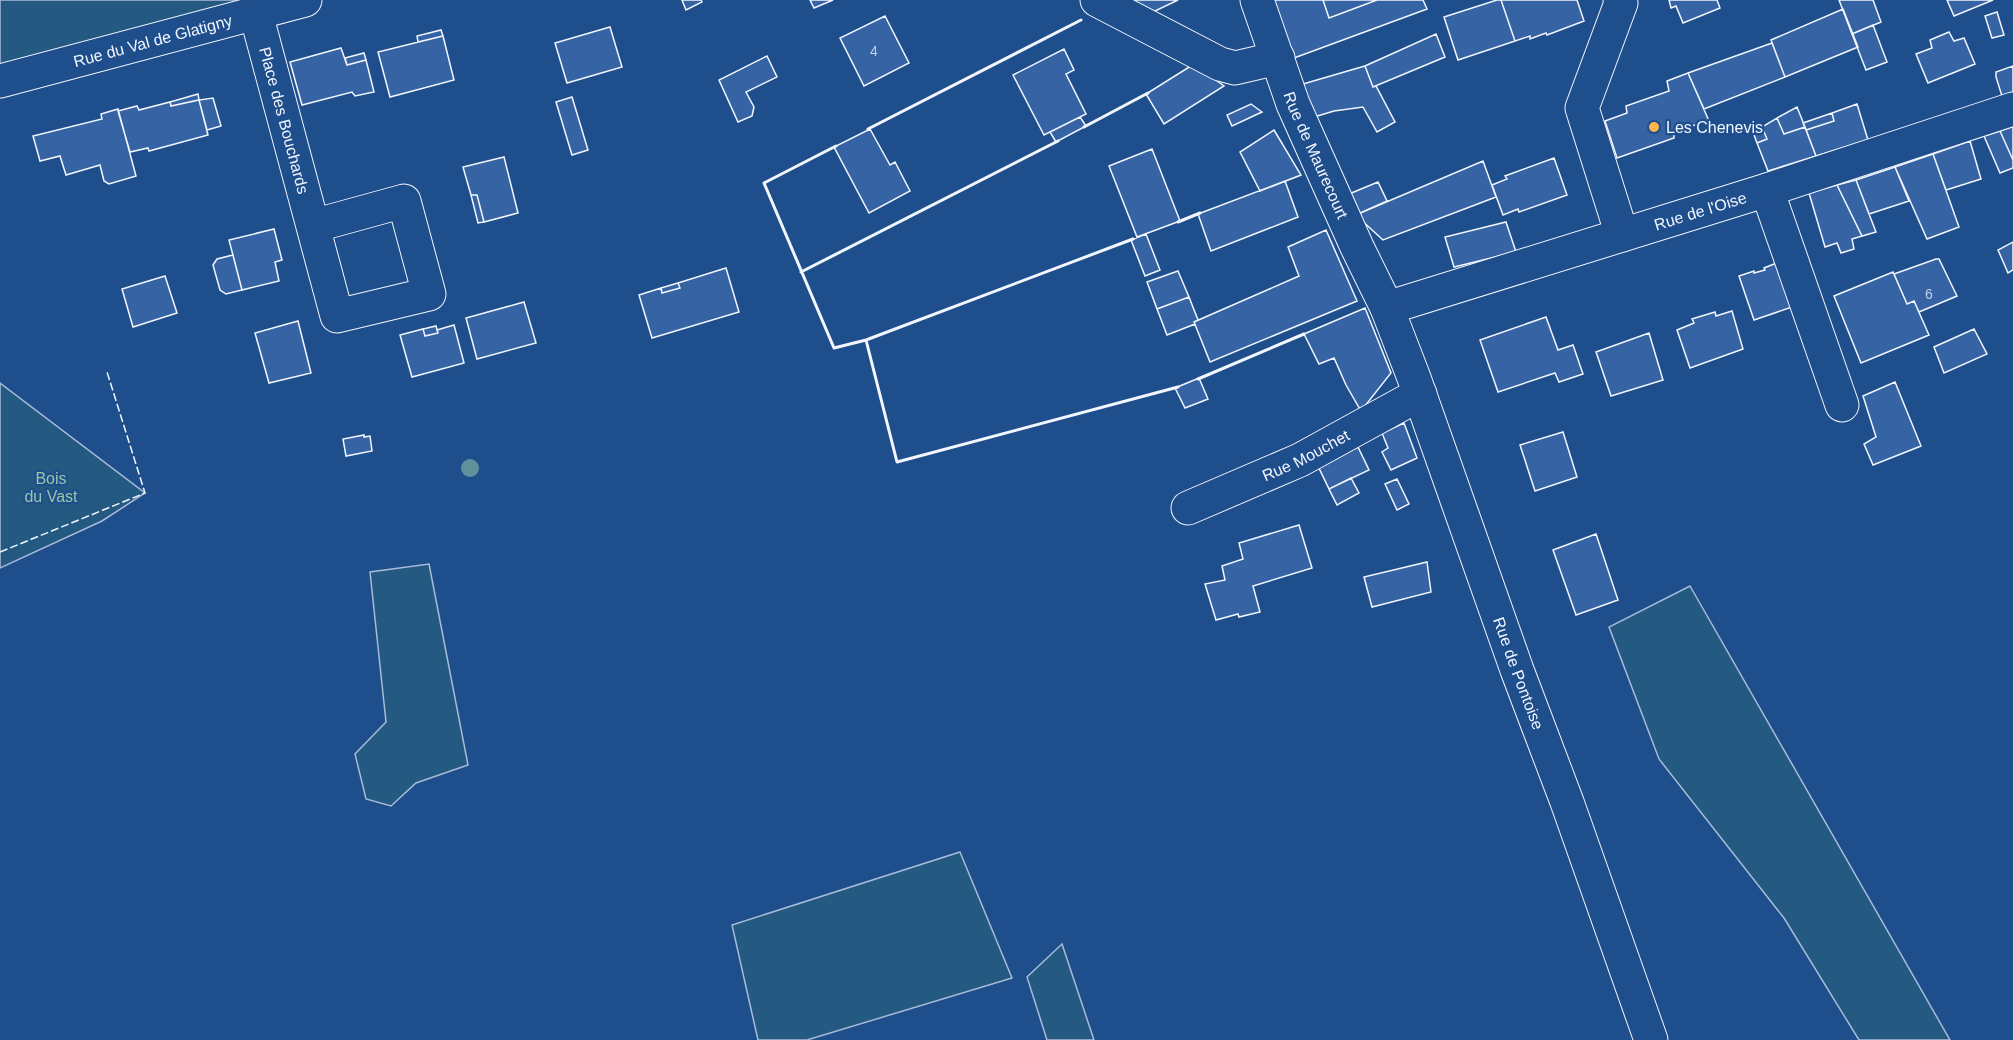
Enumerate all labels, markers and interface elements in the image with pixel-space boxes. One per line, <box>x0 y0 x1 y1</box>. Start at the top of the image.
street label: Rue du Val de Glatigny <box>72 12 234 70</box>
house number: 4 <box>870 43 878 59</box>
street label: Place des Bouchards <box>256 45 312 196</box>
street label: Rue de Maurecourt <box>1280 89 1351 222</box>
place label: Les Chenevis <box>1666 119 1763 136</box>
marker: Les Chenevis <box>1647 120 1661 134</box>
street label: Rue de l'Oise <box>1652 189 1749 234</box>
house number: 6 <box>1925 286 1933 302</box>
street label: Rue Mouchet <box>1260 426 1353 484</box>
park label: Bois du Vast <box>24 470 78 505</box>
street label: Rue de Pontoise <box>1490 615 1547 732</box>

